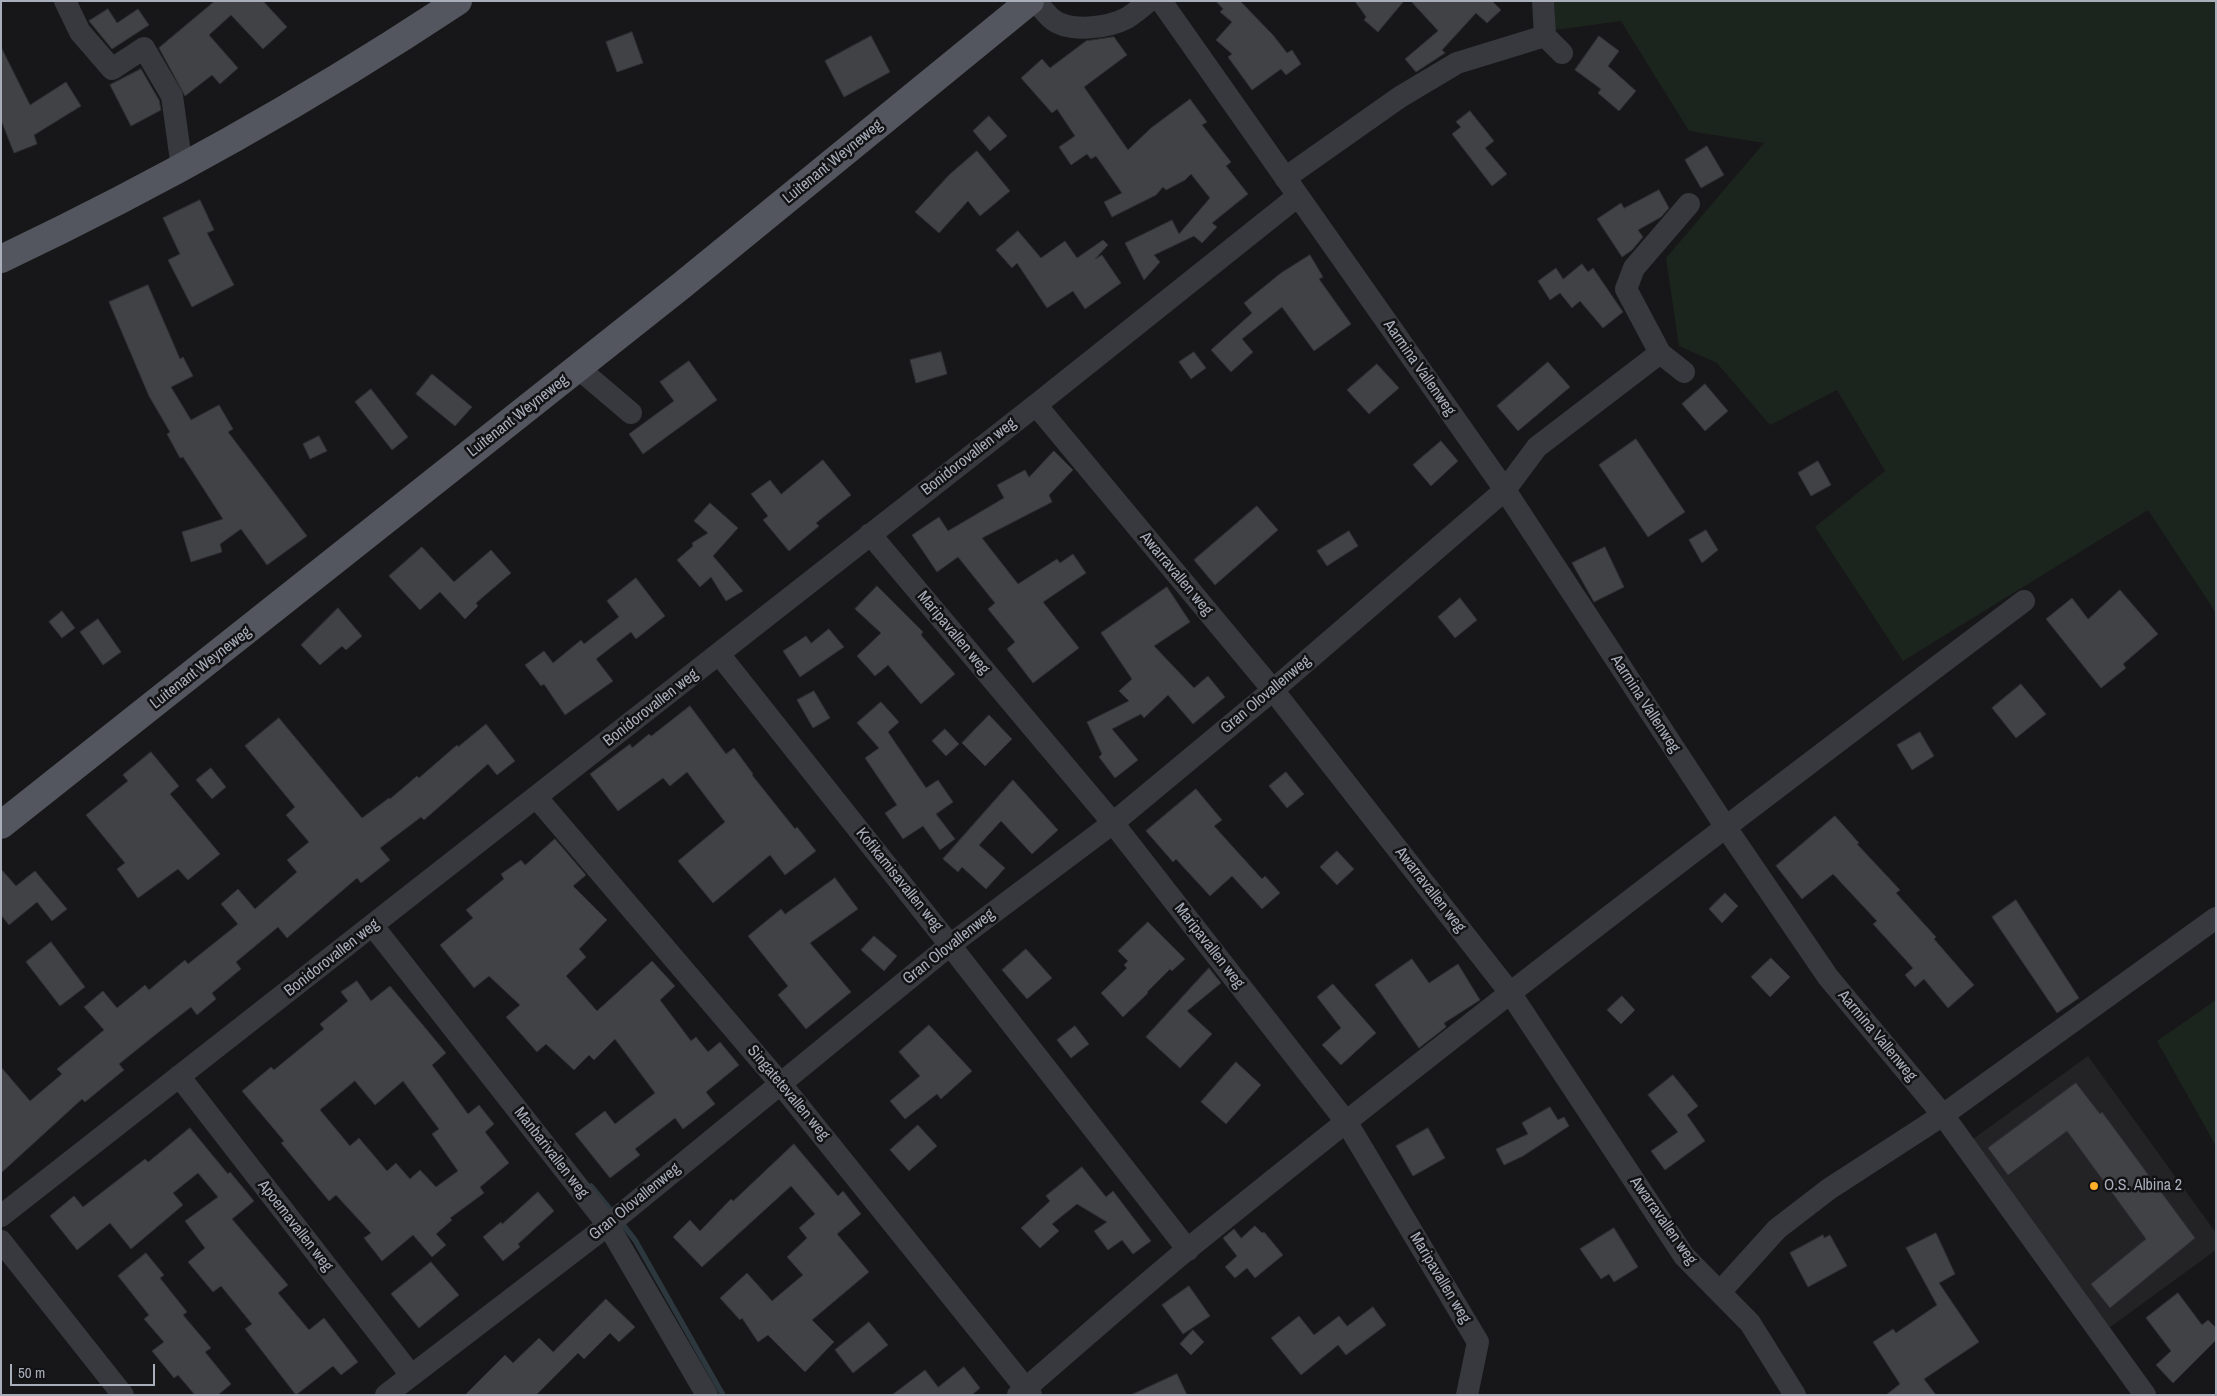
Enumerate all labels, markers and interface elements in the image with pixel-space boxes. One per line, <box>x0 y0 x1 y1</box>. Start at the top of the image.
street label: Luitenant Weyneweg <box>779 116 887 208</box>
street label: Aarmina Vallenweg <box>1379 316 1459 420</box>
street label: Luitenant Weyneweg <box>464 371 572 461</box>
street label: Bonidorovallen weg <box>918 414 1020 500</box>
street label: Awarravallen weg <box>1135 528 1217 620</box>
street label: Maripavallen weg <box>913 587 993 679</box>
street label: Luitenant Weyneweg <box>147 623 255 713</box>
street label: Aarmina Vallenweg <box>1606 651 1684 757</box>
street label: Gran Olovallenweg <box>1217 652 1315 738</box>
street label: Bonidorovallen weg <box>600 665 702 751</box>
street label: Kofikamisavallen weg <box>851 824 947 936</box>
street label: Awarravallen weg <box>1391 843 1469 937</box>
street label: Maripavallen weg <box>1170 900 1248 992</box>
street label: Gran Olovallenweg <box>899 905 999 989</box>
street label: Bonidorovallen weg <box>281 915 383 1001</box>
street label: Aarmina Vallenweg <box>1833 987 1921 1085</box>
street label: Singatetevallen weg <box>743 1042 833 1144</box>
street label: Manbarivallen weg <box>510 1104 592 1202</box>
street label: Gran Olovallenweg <box>586 1159 684 1245</box>
street label: Awarravallen weg <box>1626 1173 1700 1269</box>
street label: Apoemavallen weg <box>253 1176 337 1276</box>
place label: O.S. Albina 2 <box>2104 1176 2182 1196</box>
marker: O.S. Albina 2 <box>2088 1180 2100 1192</box>
street label: Maripavallen weg <box>1405 1229 1475 1327</box>
scale bar <box>12 1354 158 1386</box>
text: 50 m <box>18 1362 45 1383</box>

